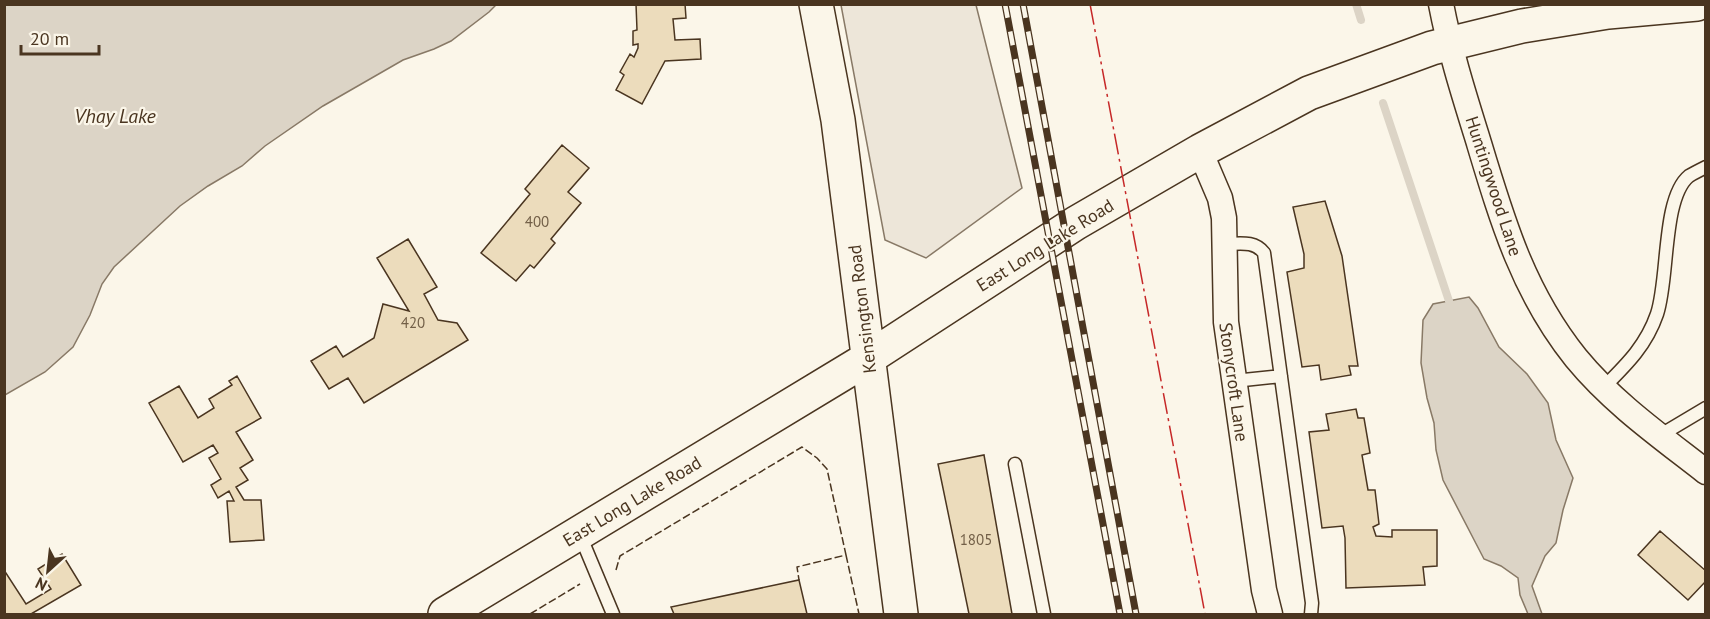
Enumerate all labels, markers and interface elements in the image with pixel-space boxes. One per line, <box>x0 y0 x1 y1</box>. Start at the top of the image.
scale bar <box>21 18 99 56</box>
text: 20 m <box>30 27 69 50</box>
water label: Vhay Lake <box>74 103 156 129</box>
street label: Huntingwood Lane <box>1461 113 1527 259</box>
street label: East Long Lake Road <box>972 193 1118 297</box>
house number: 400 <box>525 212 549 231</box>
street label: Kensington Road <box>843 243 881 375</box>
house number: 420 <box>401 313 425 332</box>
street label: Stonycroft Lane <box>1214 321 1254 443</box>
street label: East Long Lake Road <box>559 451 705 551</box>
house number: 1805 <box>960 530 992 549</box>
north arrow <box>18 541 78 601</box>
text: N <box>32 573 50 596</box>

